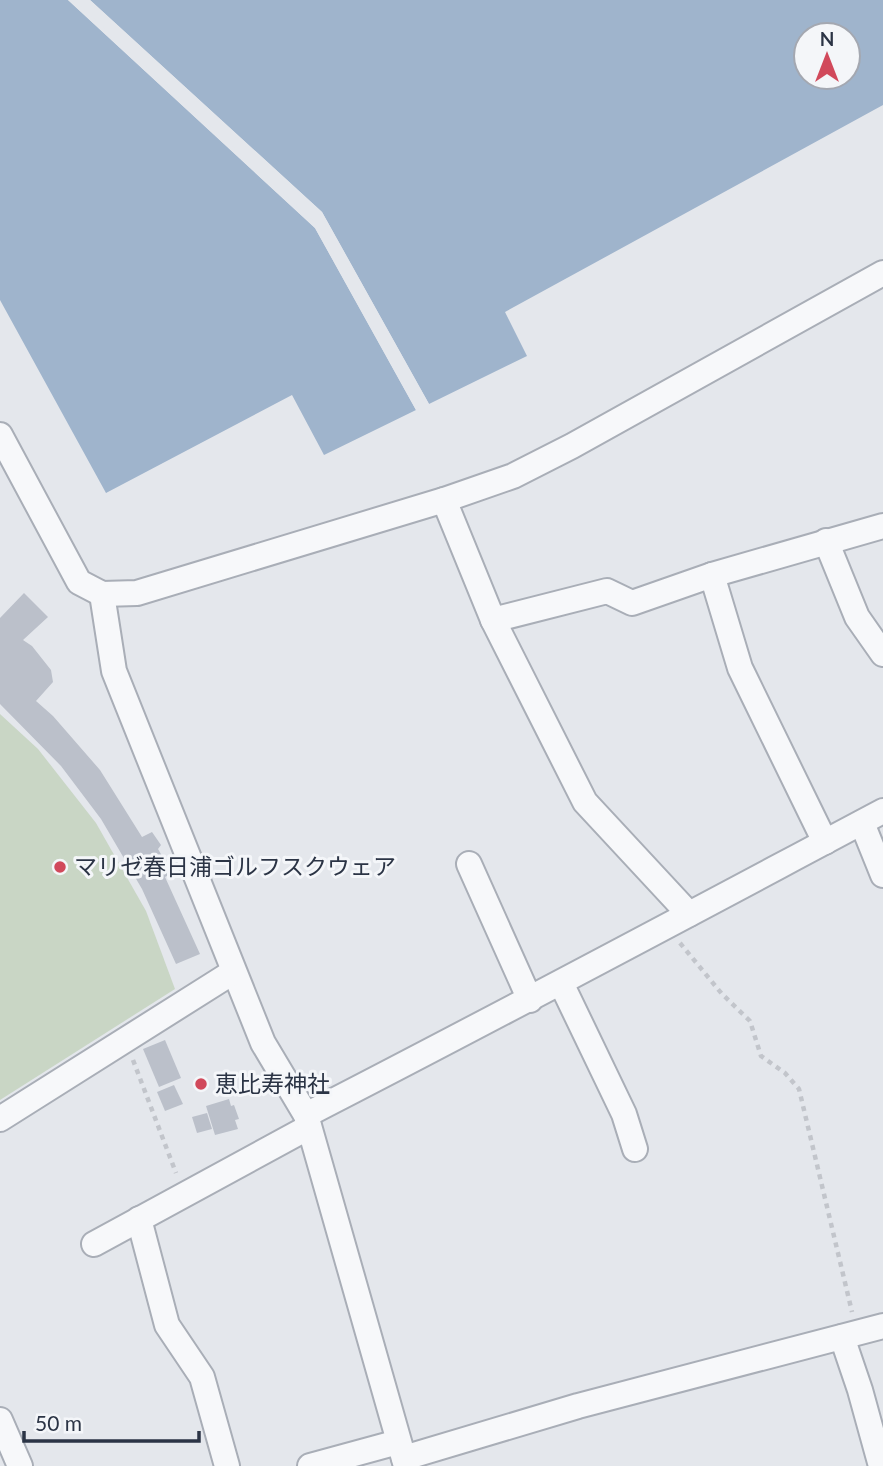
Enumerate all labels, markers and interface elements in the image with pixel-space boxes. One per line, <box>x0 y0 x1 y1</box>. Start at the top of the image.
north arrow <box>792 21 862 91</box>
text: N <box>820 27 834 50</box>
place label: マリゼ春日浦ゴルフスクウェア <box>74 852 396 880</box>
marker: マリゼ春日浦ゴルフスクウェア <box>52 859 68 875</box>
place label: 恵比寿神社 <box>215 1069 330 1097</box>
marker: 恵比寿神社 <box>193 1076 209 1092</box>
scale bar <box>24 1400 200 1444</box>
text: 50 m <box>35 1410 82 1435</box>

